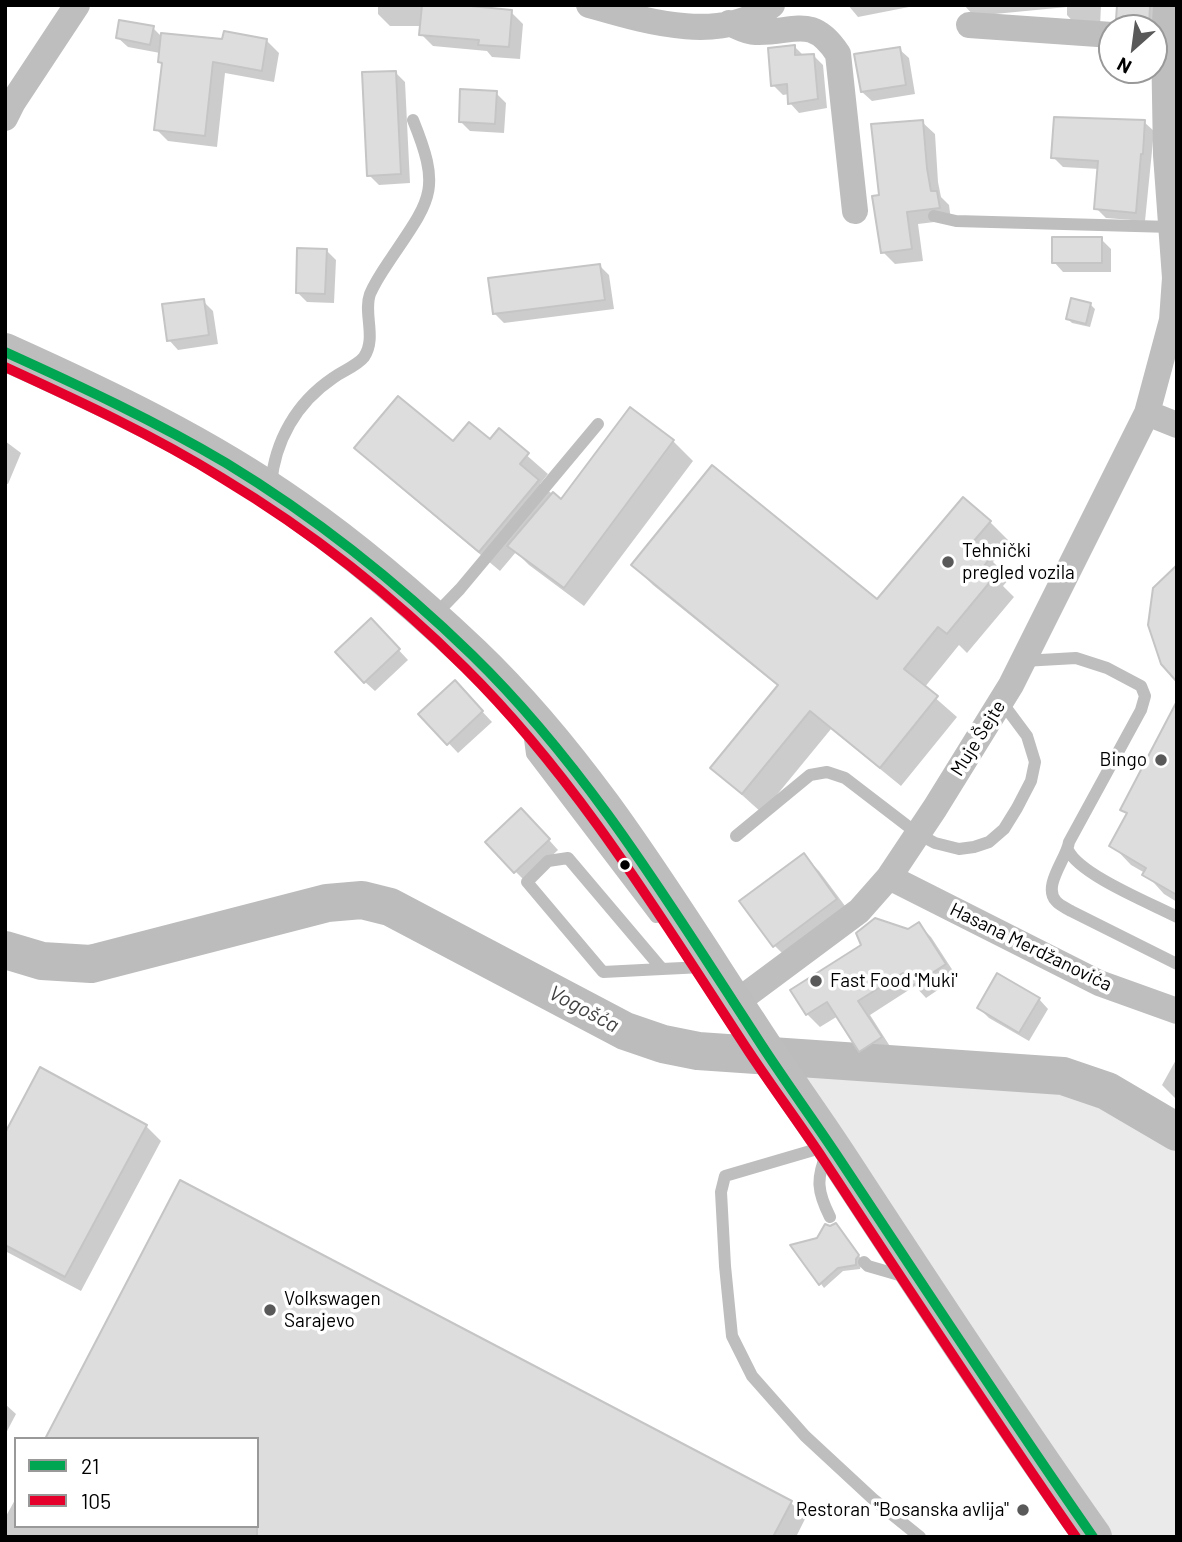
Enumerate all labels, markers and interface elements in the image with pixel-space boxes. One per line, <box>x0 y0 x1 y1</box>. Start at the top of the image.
north arrow <box>1098 14 1168 84</box>
text: N <box>1113 53 1135 79</box>
place label: Tehnički pregled vozila <box>962 540 1075 584</box>
marker: Tehnički pregled vozila <box>940 554 956 570</box>
street label: Muje Šejte <box>946 696 1010 780</box>
place label: Bingo <box>1099 749 1147 771</box>
marker: Bingo <box>1153 752 1169 768</box>
unlabelled marker <box>618 858 632 872</box>
street label: Hasana Merdžanovića <box>946 898 1116 996</box>
place label: Fast Food 'Muki' <box>830 970 958 992</box>
marker: Fast Food 'Muki' <box>808 973 824 989</box>
water label: Vogošća <box>545 980 623 1038</box>
place label: Volkswagen Sarajevo <box>284 1288 381 1332</box>
marker: Volkswagen Sarajevo <box>262 1302 278 1318</box>
legend <box>14 1437 259 1528</box>
text: 21 <box>81 1453 99 1478</box>
text: 105 <box>81 1488 111 1513</box>
place label: Restoran "Bosanska avlija" <box>796 1499 1009 1521</box>
marker: Restoran "Bosanska avlija" <box>1015 1502 1031 1518</box>

